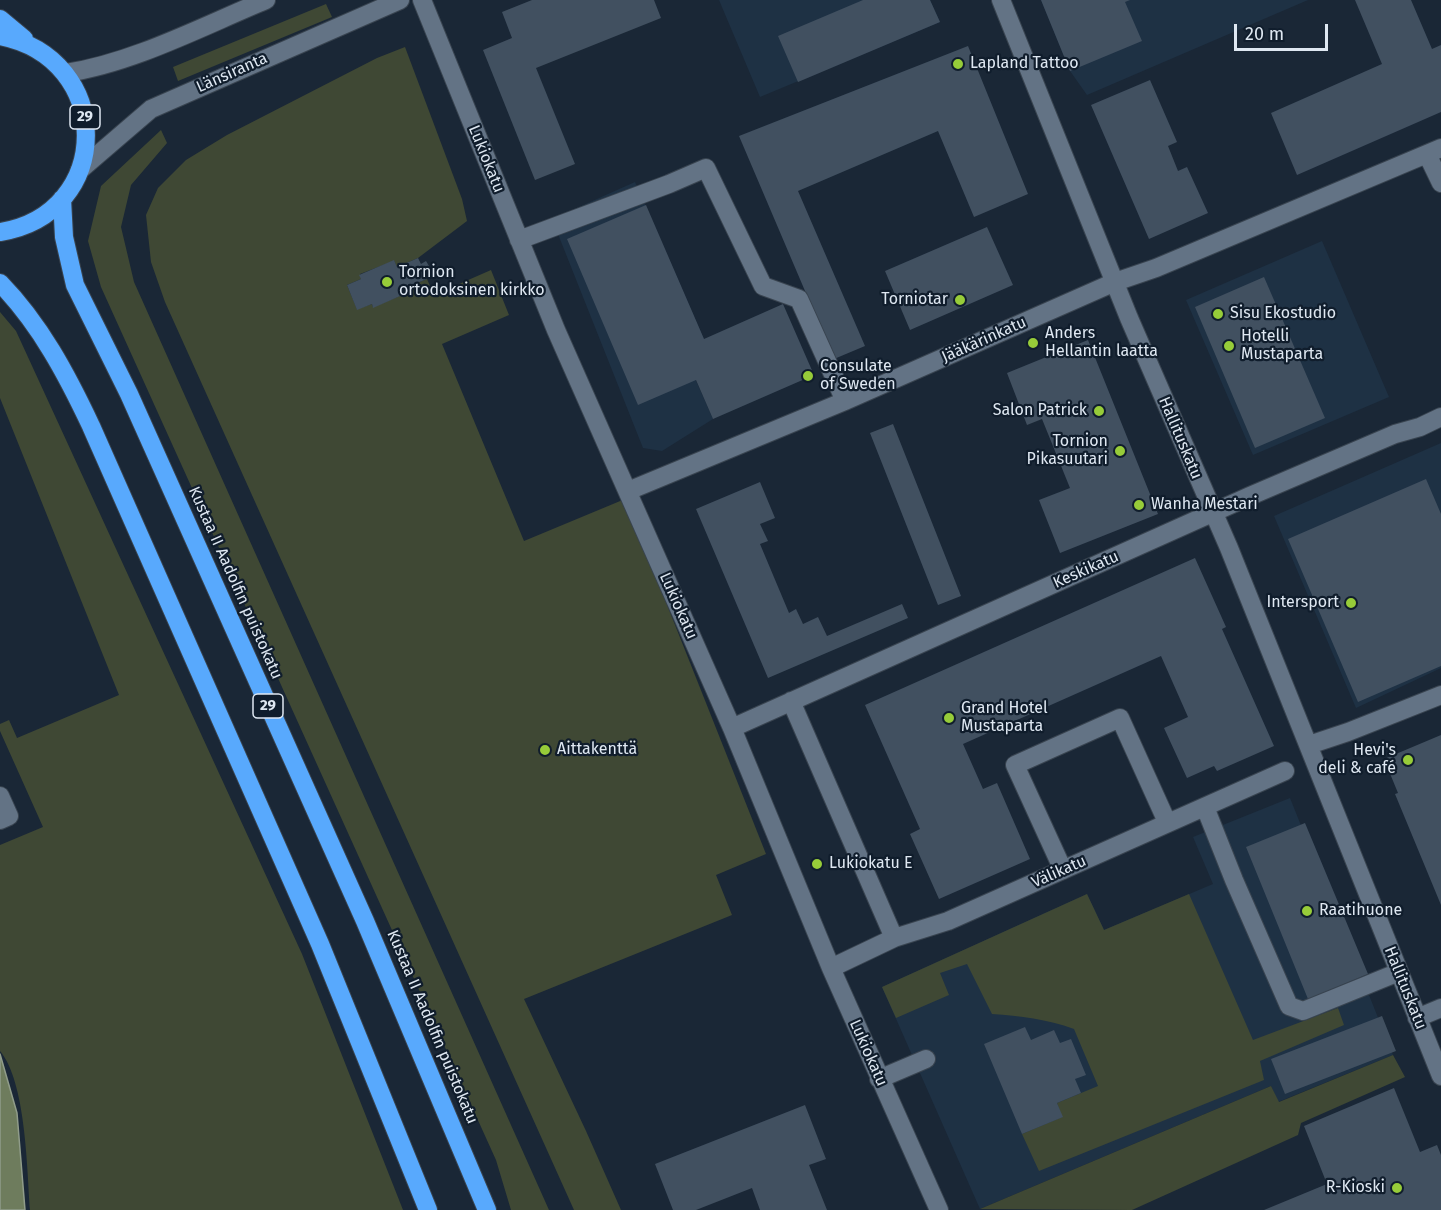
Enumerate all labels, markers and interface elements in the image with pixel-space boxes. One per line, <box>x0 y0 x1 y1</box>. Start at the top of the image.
scale bar <box>1237 12 1332 50</box>
text: 20 m <box>1245 23 1284 45</box>
street label: Länsiranta <box>193 49 271 97</box>
place label: Lapland Tattoo <box>970 54 1079 74</box>
marker: Lapland Tattoo <box>951 57 965 71</box>
road number: 29 <box>70 105 100 129</box>
street label: Lukiokatu <box>464 123 508 195</box>
place label: Tornion ortodoksinen kirkko <box>399 263 545 301</box>
marker: Tornion ortodoksinen kirkko <box>380 275 394 289</box>
place label: Torniotar <box>881 290 948 310</box>
marker: Torniotar <box>953 293 967 307</box>
place label: Sisu Ekostudio <box>1230 304 1336 324</box>
marker: Sisu Ekostudio <box>1211 307 1225 321</box>
street label: Jääkärinkatu <box>939 313 1029 367</box>
place label: Anders Hellantin laatta <box>1045 324 1158 362</box>
place label: Hotelli Mustaparta <box>1241 327 1323 365</box>
marker: Anders Hellantin laatta <box>1026 336 1040 350</box>
marker: Hotelli Mustaparta <box>1222 339 1236 353</box>
place label: Consulate of Sweden <box>820 357 896 395</box>
marker: Consulate of Sweden <box>801 369 815 383</box>
street label: Hallituskatu <box>1154 394 1206 482</box>
place label: Salon Patrick <box>993 401 1087 421</box>
marker: Salon Patrick <box>1092 404 1106 418</box>
place label: Tornion Pikasuutari <box>1027 432 1108 470</box>
marker: Tornion Pikasuutari <box>1113 444 1127 458</box>
street label: Kustaa II Aadolfin puistokatu <box>184 484 286 682</box>
place label: Wanha Mestari <box>1151 495 1258 515</box>
marker: Wanha Mestari <box>1132 498 1146 512</box>
street label: Keskikatu <box>1050 547 1122 593</box>
street label: Lukiokatu <box>655 570 701 642</box>
place label: Intersport <box>1266 593 1339 613</box>
marker: Intersport <box>1344 596 1358 610</box>
road number: 29 <box>253 694 283 718</box>
place label: Grand Hotel Mustaparta <box>961 699 1048 737</box>
marker: Grand Hotel Mustaparta <box>942 711 956 725</box>
place label: Aittakenttä <box>557 740 637 760</box>
place label: Hevi's deli & café <box>1318 741 1396 779</box>
marker: Aittakenttä <box>538 743 552 757</box>
marker: Hevi's deli & café <box>1401 753 1415 767</box>
street label: Välikatu <box>1029 851 1089 893</box>
place label: Lukiokatu E <box>829 854 913 874</box>
marker: Lukiokatu E <box>810 857 824 871</box>
place label: Raatihuone <box>1319 901 1402 921</box>
marker: Raatihuone <box>1300 904 1314 918</box>
street label: Kustaa II Aadolfin puistokatu <box>382 927 482 1127</box>
street label: Hallituskatu <box>1380 944 1430 1032</box>
street label: Lukiokatu <box>845 1017 891 1089</box>
place label: R-Kioski <box>1326 1178 1385 1198</box>
marker: R-Kioski <box>1390 1181 1404 1195</box>

